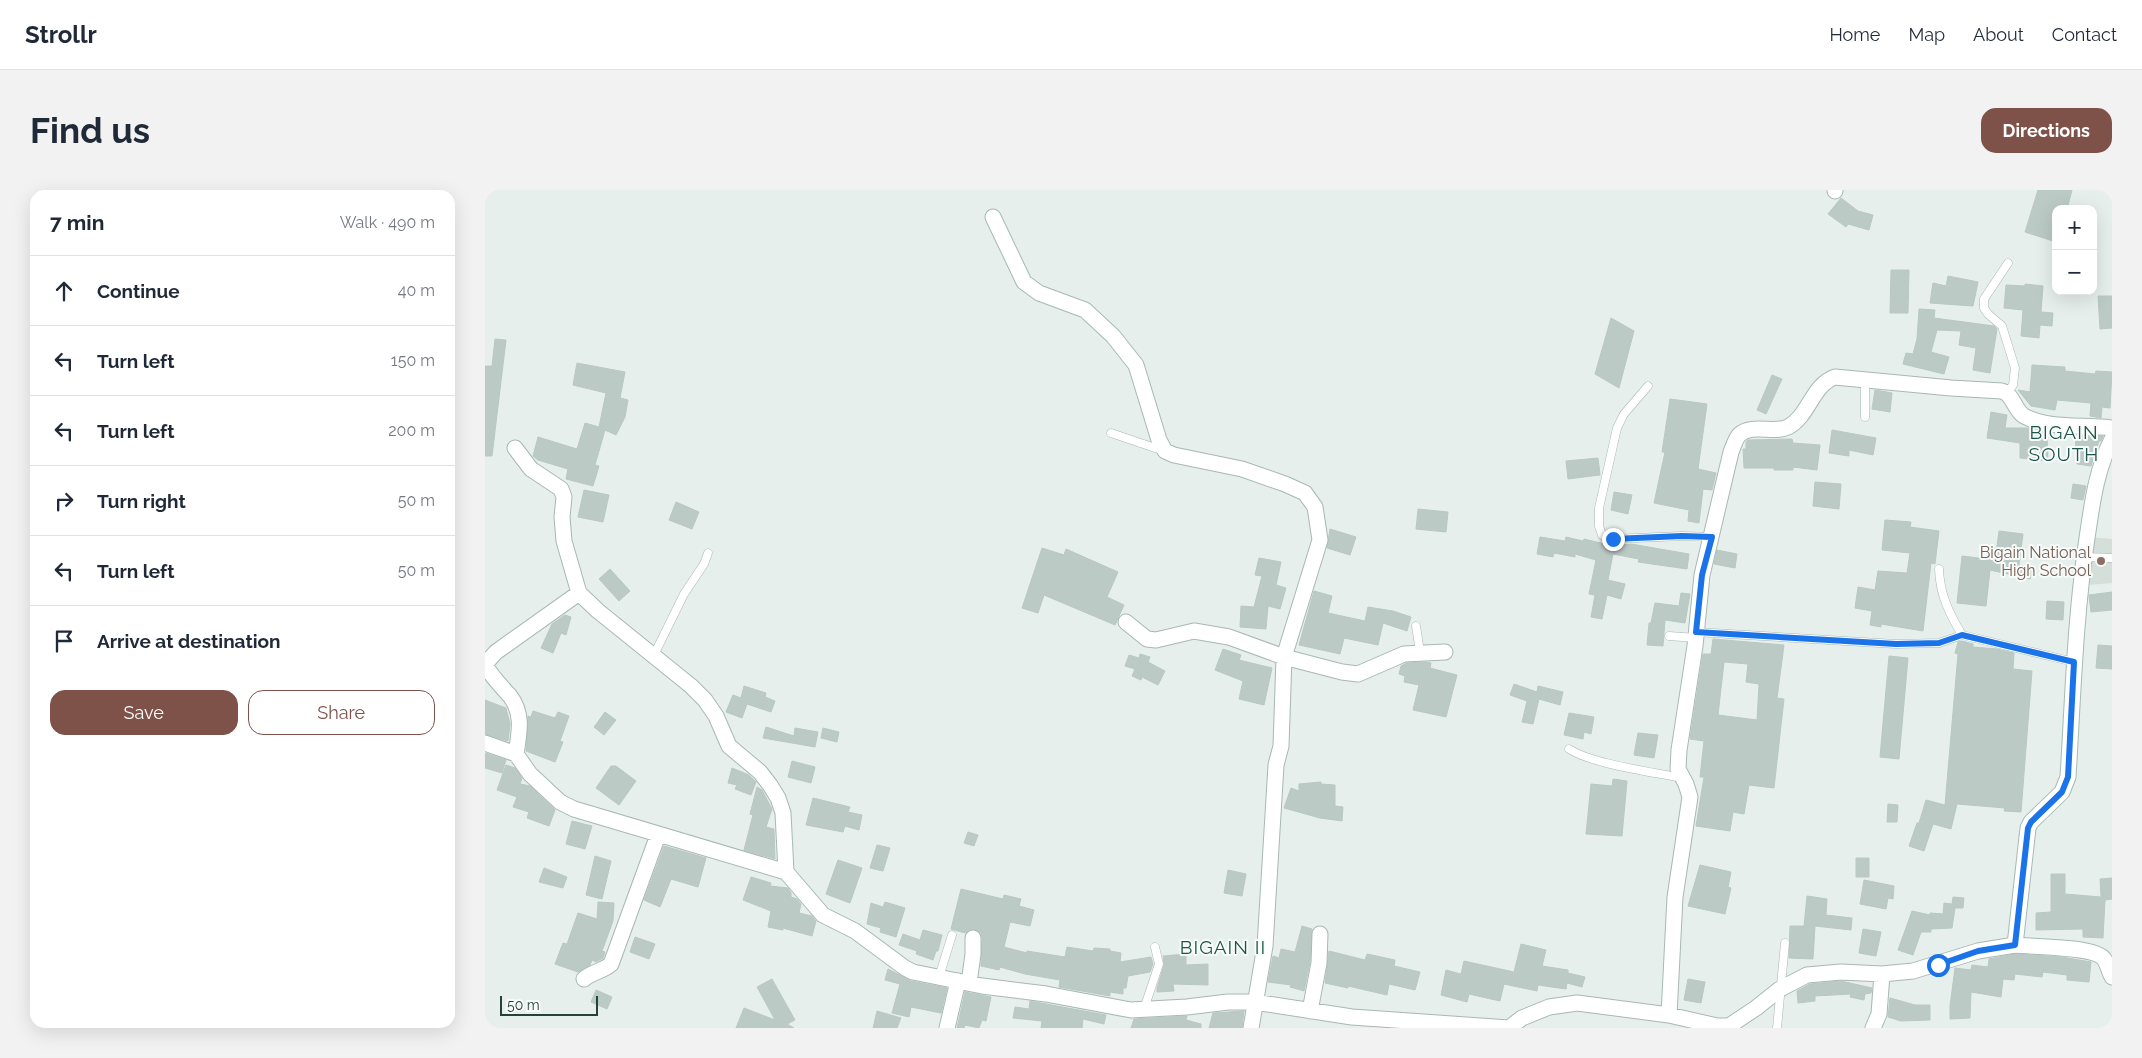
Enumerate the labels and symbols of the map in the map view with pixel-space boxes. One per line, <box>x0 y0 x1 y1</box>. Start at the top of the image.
district label: BIGAIN SOUTH <box>2029 421 2099 465</box>
route end <box>1602 528 1625 551</box>
place label: Bigain National High School <box>1980 543 2092 580</box>
marker: Bigain National High School <box>2095 555 2107 567</box>
district label: BIGAIN II <box>1180 936 1266 958</box>
route start <box>1927 954 1950 977</box>
scale bar <box>500 993 597 1016</box>

